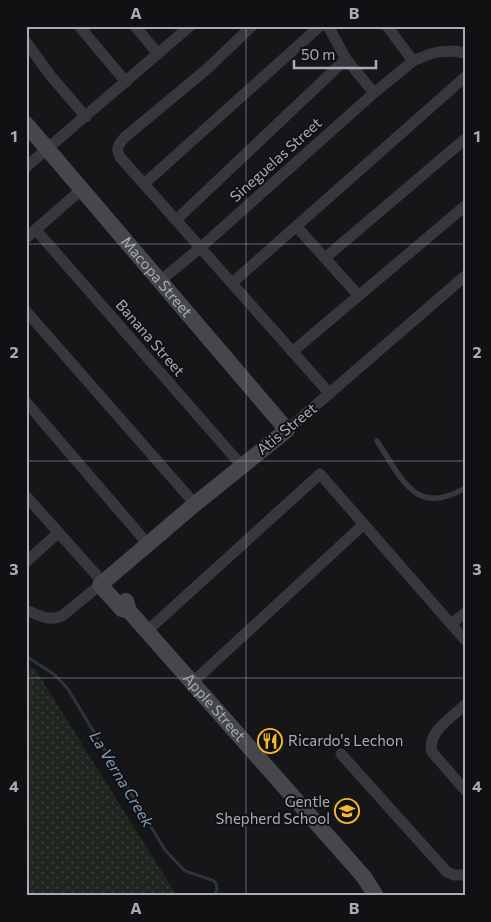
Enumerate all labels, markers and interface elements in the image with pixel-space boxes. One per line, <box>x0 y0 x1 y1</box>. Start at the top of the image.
text: A <box>130 3 142 22</box>
text: B <box>349 3 360 22</box>
scale bar <box>294 38 376 70</box>
text: 50 m <box>301 45 335 63</box>
street label: Sineguelas Street <box>226 113 325 205</box>
text: 1 <box>10 126 18 145</box>
text: 1 <box>473 126 481 145</box>
street label: Macopa Street <box>118 232 197 320</box>
street label: Banana Street <box>113 295 189 379</box>
text: 2 <box>9 342 19 361</box>
text: 2 <box>472 342 482 361</box>
street label: Atis Street <box>253 399 320 458</box>
text: 3 <box>9 559 19 578</box>
text: 3 <box>472 559 482 578</box>
street label: Apple Street <box>180 669 250 745</box>
water label: La Verna Creek <box>86 727 159 830</box>
restaurant icon: Ricardo's Lechon <box>257 728 283 754</box>
place label: Ricardo's Lechon <box>288 731 403 749</box>
text: 4 <box>9 776 19 795</box>
text: 4 <box>472 776 482 795</box>
place label: Gentle Shepherd School <box>216 792 330 827</box>
school or university icon: Gentle Shepherd School <box>334 798 360 824</box>
text: A <box>130 898 142 917</box>
text: B <box>349 898 360 917</box>

